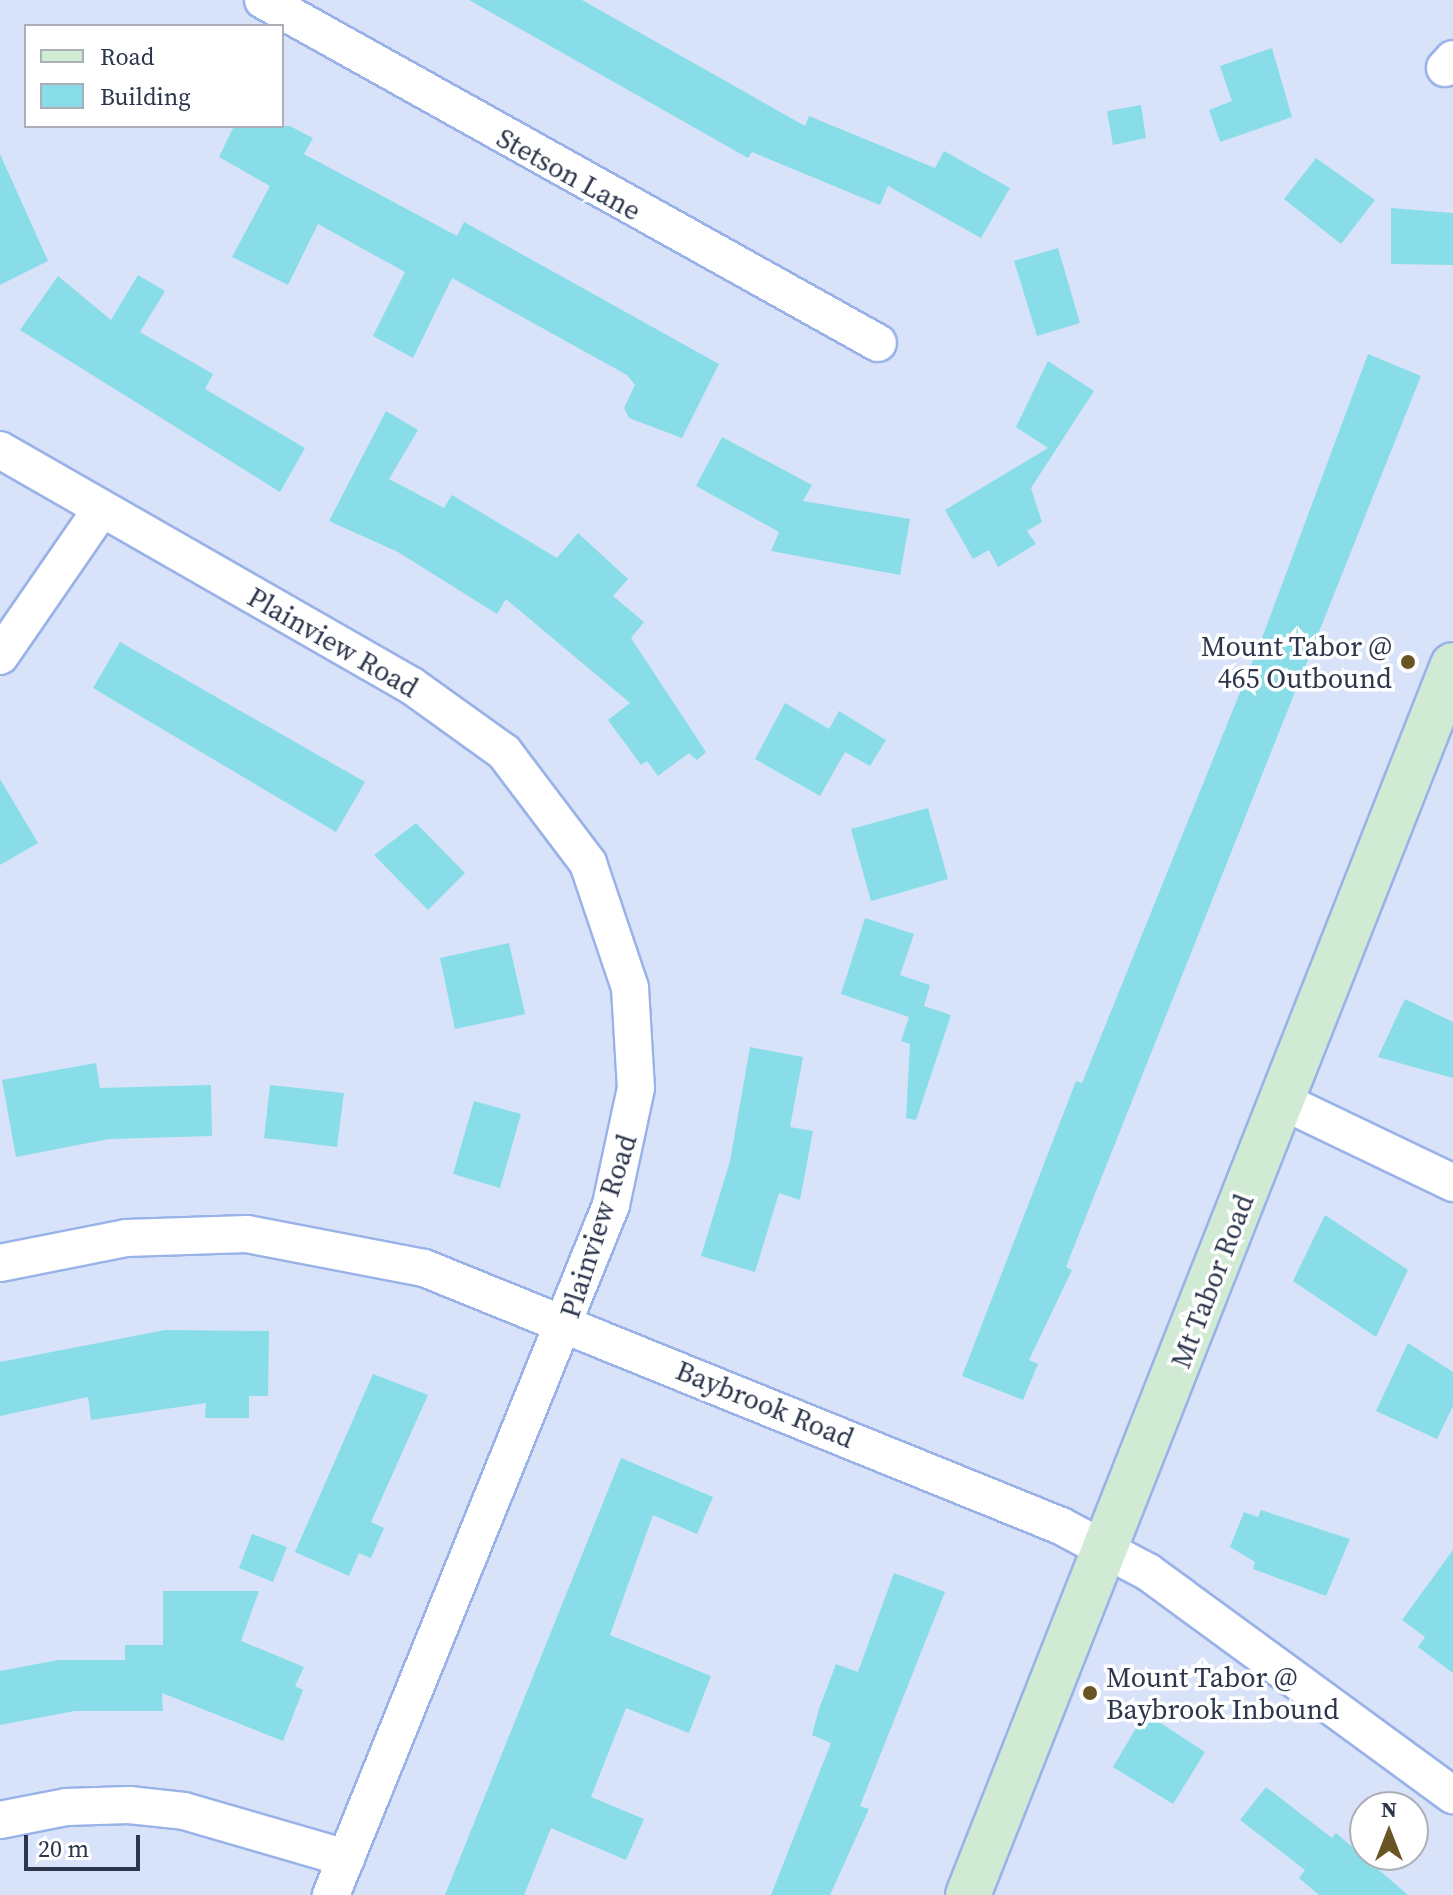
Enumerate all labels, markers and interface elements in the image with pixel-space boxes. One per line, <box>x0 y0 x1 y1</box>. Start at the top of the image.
legend <box>24 24 284 128</box>
text: Road <box>100 40 154 73</box>
text: Building <box>100 80 191 113</box>
street label: Stetson Lane <box>491 121 647 227</box>
street label: Plainview Road <box>242 580 424 704</box>
place label: Mount Tabor @ 465 Outbound <box>1200 629 1392 695</box>
marker: Mount Tabor @ 465 Outbound <box>1399 653 1417 671</box>
street label: Plainview Road <box>552 1130 644 1322</box>
street label: Mt Tabor Road <box>1163 1189 1261 1373</box>
street label: Baybrook Road <box>671 1353 859 1455</box>
place label: Mount Tabor @ Baybrook Inbound <box>1106 1660 1339 1726</box>
marker: Mount Tabor @ Baybrook Inbound <box>1081 1684 1099 1702</box>
north arrow <box>1349 1791 1429 1871</box>
text: N <box>1381 1794 1397 1824</box>
scale bar <box>28 1819 144 1869</box>
text: 20 m <box>38 1832 89 1865</box>

